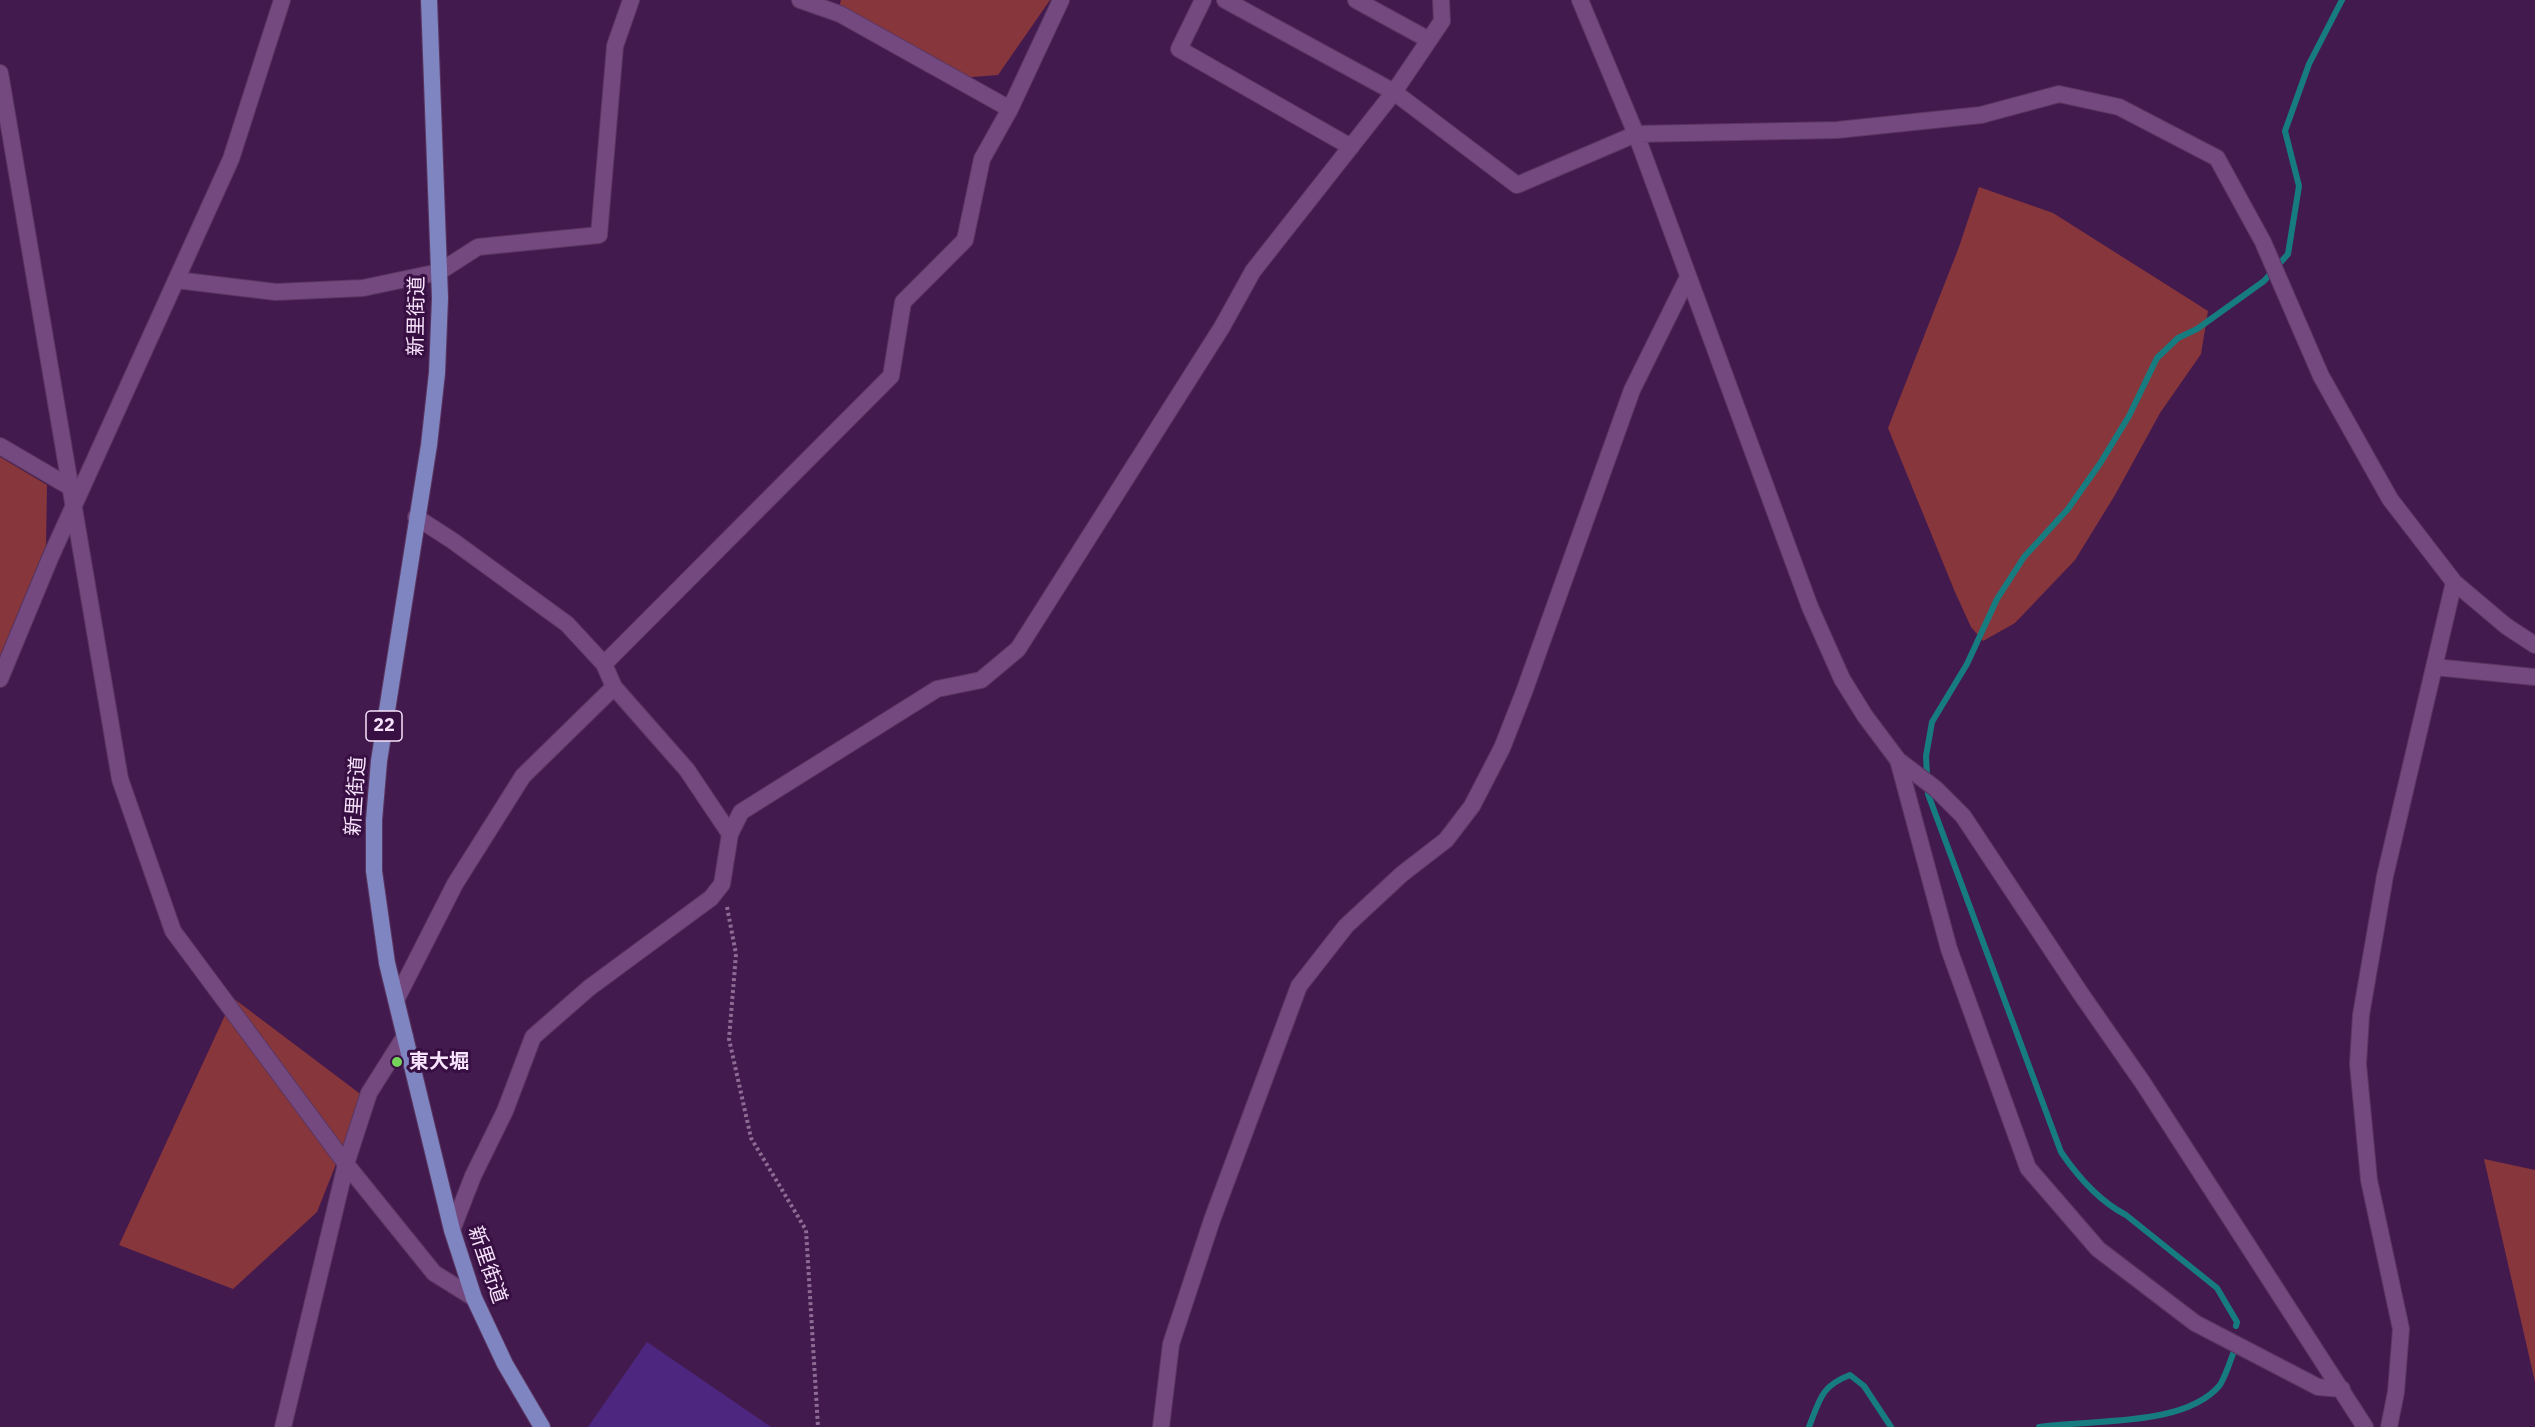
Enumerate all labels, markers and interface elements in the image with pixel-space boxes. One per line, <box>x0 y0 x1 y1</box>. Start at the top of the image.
street label: 新里街道 <box>404 276 430 356</box>
road number: 22 <box>366 711 402 741</box>
street label: 新里街道 <box>341 755 371 837</box>
place label: 東大堀 <box>409 1050 469 1074</box>
marker: 東大堀 <box>390 1055 404 1069</box>
street label: 新里街道 <box>463 1223 511 1307</box>

